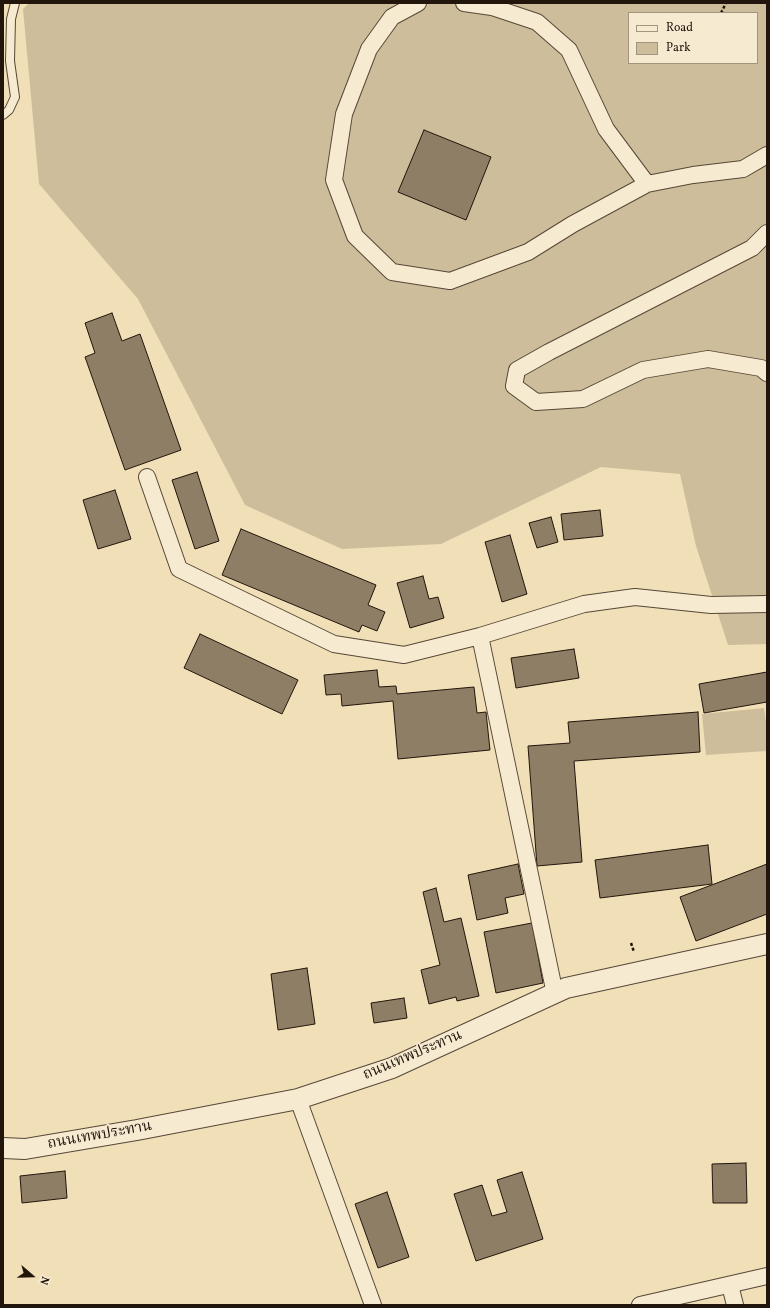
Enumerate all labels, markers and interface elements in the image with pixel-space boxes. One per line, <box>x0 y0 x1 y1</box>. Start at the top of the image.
legend <box>628 12 758 64</box>
text: Road <box>666 20 693 36</box>
text: Park <box>666 40 691 56</box>
street label: ถนนเทพประทาน <box>361 1027 465 1085</box>
street label: ถนนเทพประทาน <box>46 1118 154 1154</box>
north arrow <box>12 1256 52 1296</box>
text: N <box>35 1274 52 1287</box>

